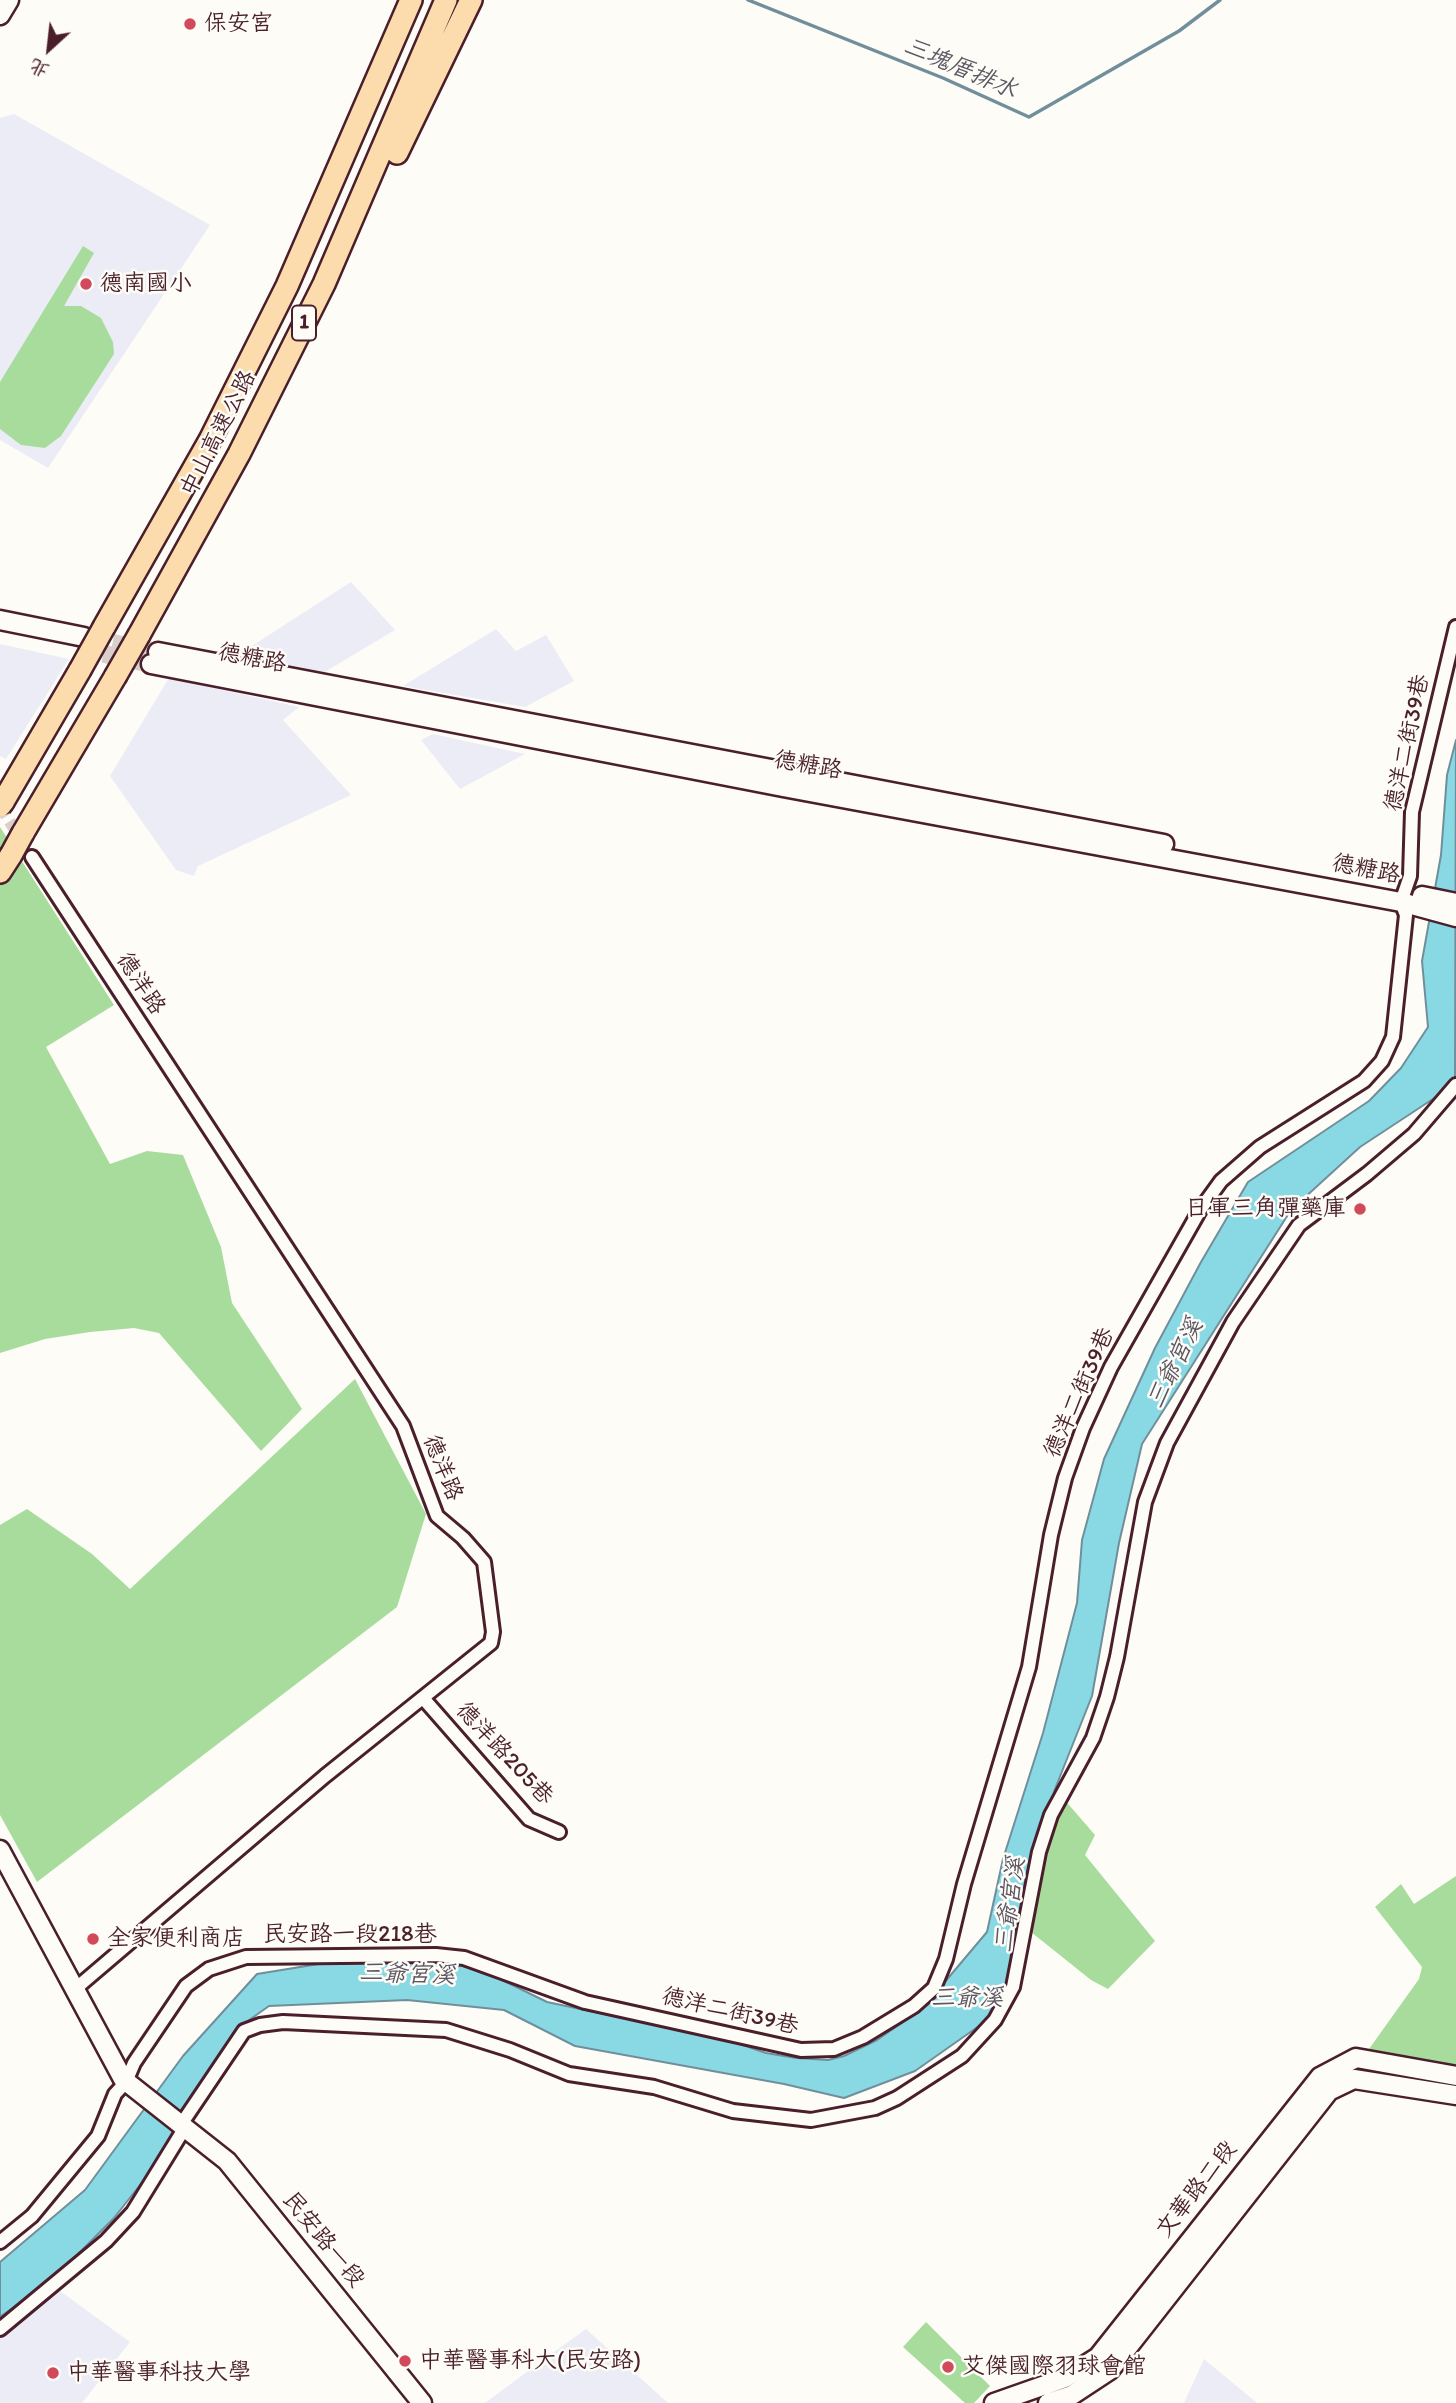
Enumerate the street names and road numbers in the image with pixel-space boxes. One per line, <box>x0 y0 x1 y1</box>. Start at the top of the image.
road number: 1 <box>292 306 316 340</box>
street label: 中山高速公路 <box>175 366 263 502</box>
street label: 德糖路 <box>216 639 288 679</box>
street label: 德洋二街39巷 <box>1380 672 1436 814</box>
street label: 德糖路 <box>772 746 844 786</box>
street label: 德糖路 <box>1330 850 1402 890</box>
street label: 德洋路 <box>110 948 170 1020</box>
street label: 德洋二街39巷 <box>1039 1324 1121 1462</box>
street label: 德洋路 <box>416 1431 468 1505</box>
street label: 德洋路205巷 <box>449 1697 559 1811</box>
street label: 民安路一段218巷 <box>263 1921 437 1949</box>
street label: 德洋二街39巷 <box>659 1983 801 2041</box>
street label: 文華路二段 <box>1151 2136 1243 2244</box>
street label: 民安路一段 <box>276 2187 370 2293</box>

